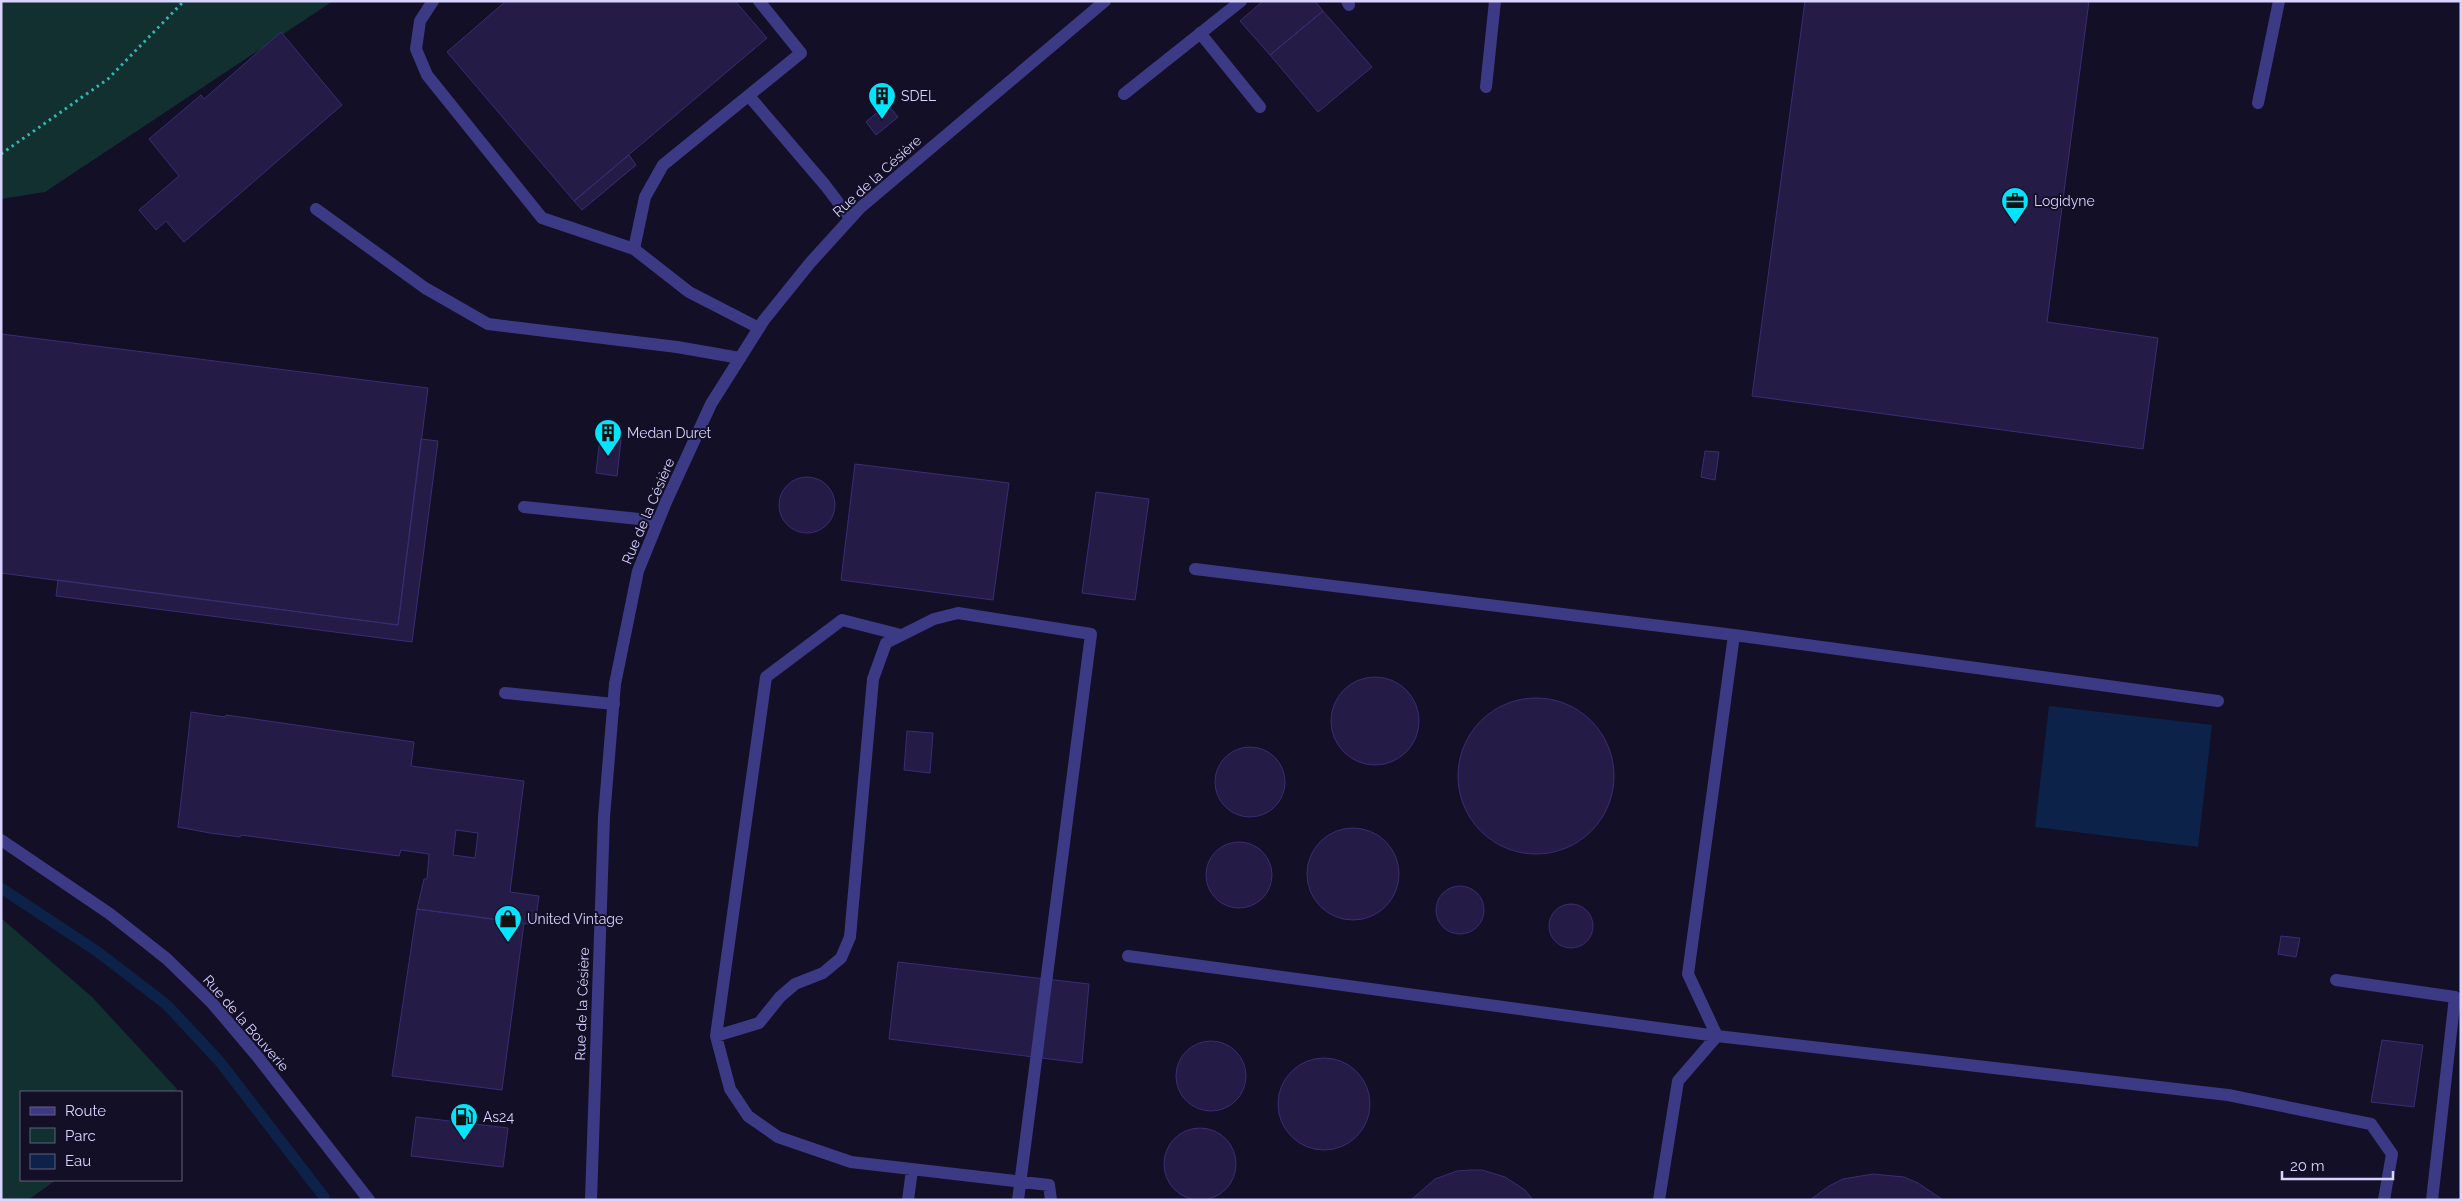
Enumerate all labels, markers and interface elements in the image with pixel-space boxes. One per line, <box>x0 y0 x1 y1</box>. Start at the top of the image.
building icon: SDEL <box>867 81 897 120</box>
place label: SDEL <box>901 88 936 104</box>
street label: Rue de la Césière <box>830 132 924 220</box>
office icon: Logidyne <box>2000 186 2030 225</box>
place label: Logidyne <box>2034 193 2095 209</box>
building icon: Medan Duret <box>593 418 623 457</box>
place label: Medan Duret <box>627 425 712 441</box>
street label: Rue de la Césière <box>618 456 678 566</box>
shop icon: United Vintage <box>493 904 523 943</box>
place label: United Vintage <box>527 911 623 927</box>
street label: Rue de la Césière <box>572 947 592 1061</box>
street label: Rue de la Bouverie <box>200 972 292 1074</box>
legend <box>20 1091 182 1181</box>
text: Route <box>65 1102 106 1120</box>
fuel station icon: As24 <box>449 1102 479 1141</box>
place label: As24 <box>483 1109 514 1125</box>
text: Parc <box>65 1127 96 1145</box>
scale bar <box>2282 1148 2393 1180</box>
text: Eau <box>65 1152 91 1170</box>
text: 20 m <box>2290 1157 2325 1175</box>

